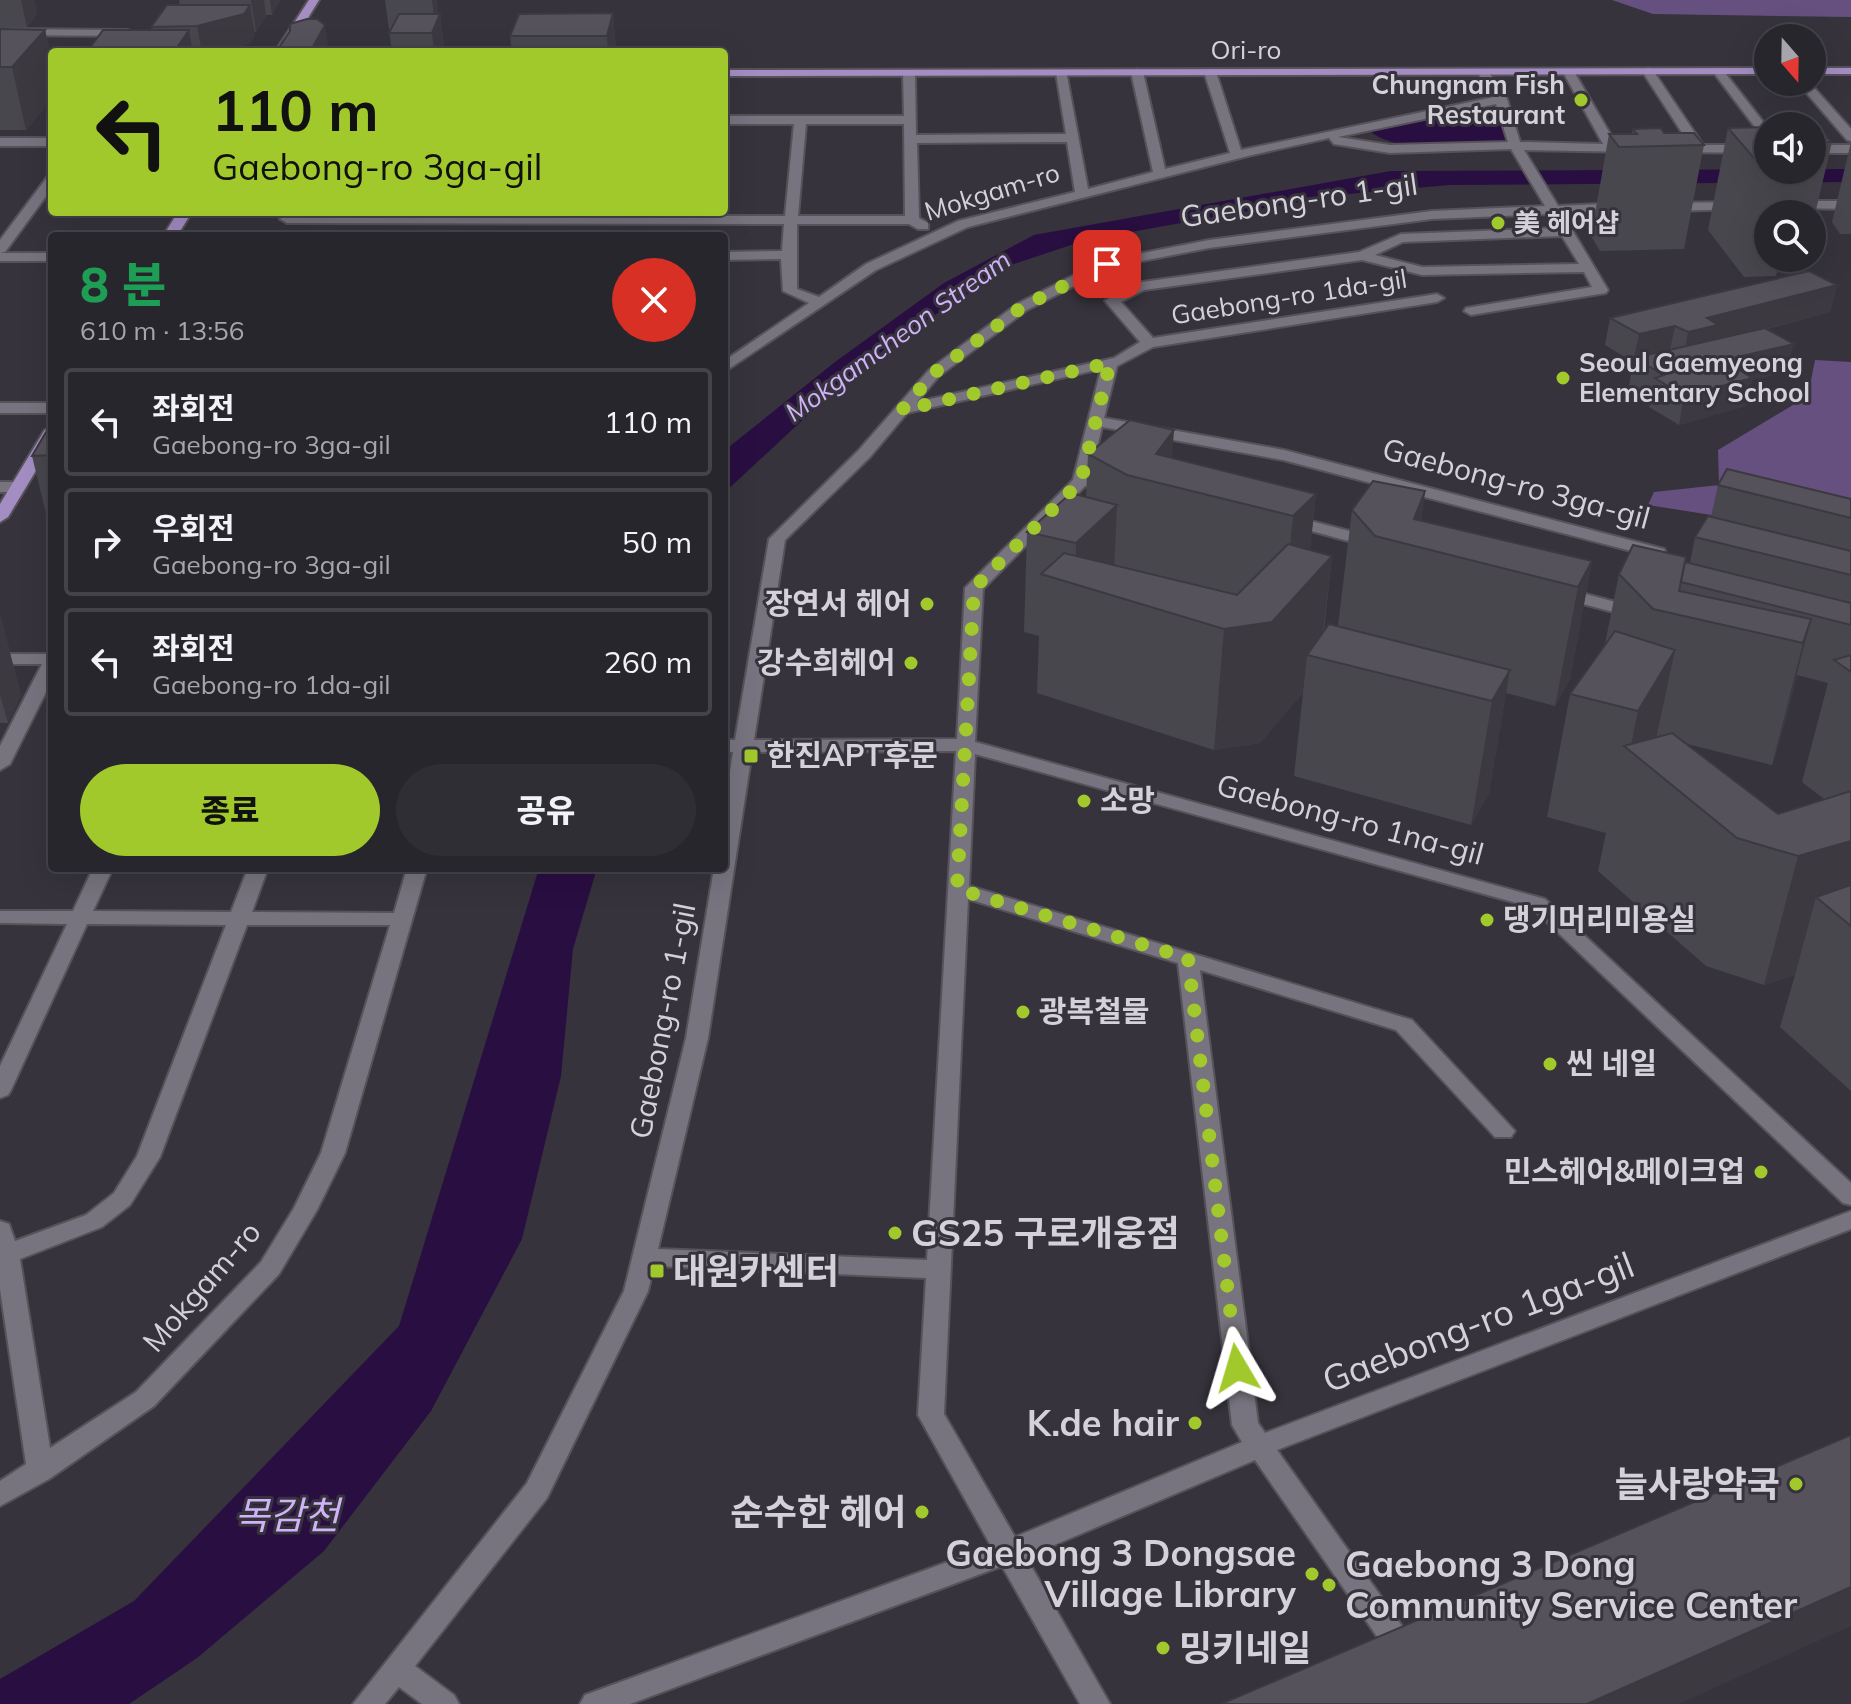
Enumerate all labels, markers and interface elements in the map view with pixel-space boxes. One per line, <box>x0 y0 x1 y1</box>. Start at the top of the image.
north arrow <box>1754 24 1826 96</box>
map controls <box>1754 24 1826 272</box>
street label: Ori-ro <box>1211 33 1281 66</box>
place label: Chungnam Fish Restaurant <box>1372 68 1565 131</box>
text: 110 m <box>212 75 379 145</box>
icon: left <box>80 80 184 184</box>
marker: Chungnam Fish Restaurant <box>1572 91 1590 109</box>
button: sound <box>1754 112 1826 184</box>
text: Gaebong-ro 3ga-gil <box>212 144 542 189</box>
street label: Mokgam-ro <box>920 155 1063 228</box>
street label: Gaebong-ro 1-gil <box>1178 165 1420 235</box>
button: search <box>1754 200 1826 272</box>
place label: 美 헤어샵 <box>1514 206 1619 239</box>
marker: 美 헤어샵 <box>1489 214 1507 232</box>
pin <box>1073 230 1141 298</box>
icon: arrive <box>1085 242 1129 286</box>
water label: Mokgamcheon Stream <box>779 243 1017 428</box>
text: 8 분 <box>80 254 167 314</box>
button: close <box>612 258 696 342</box>
street label: Gaebong-ro 1da-gil <box>1169 262 1409 331</box>
text: 610 m · 13:56 <box>80 314 244 347</box>
place label: Seoul Gaemyeong Elementary School <box>1579 346 1810 409</box>
marker: Seoul Gaemyeong Elementary School <box>1554 369 1572 387</box>
text: 좌회전 <box>152 389 235 427</box>
icon: left <box>84 400 128 444</box>
text: 110 m <box>604 403 692 441</box>
text: Gaebong-ro 3ga-gil <box>152 428 391 461</box>
street label: Gaebong-ro 3ga-gil <box>1378 429 1654 537</box>
text: 우회전 <box>152 509 235 547</box>
icon: right <box>84 520 128 564</box>
text: 50 m <box>622 523 692 561</box>
text: Gaebong-ro 3ga-gil <box>152 548 391 581</box>
place label: 장연서 헤어 <box>765 584 911 622</box>
marker: 장연서 헤어 <box>918 595 936 613</box>
text: 좌회전 <box>152 629 235 667</box>
icon: left <box>84 640 128 684</box>
text: 260 m <box>604 643 692 681</box>
place label: 강수희헤어 <box>757 643 895 681</box>
marker: 강수희헤어 <box>902 654 920 672</box>
text: Gaebong-ro 1da-gil <box>152 668 391 701</box>
place label: 한진APT후문 <box>767 736 938 774</box>
marker: 한진APT후문 <box>742 747 760 765</box>
button: 종료 <box>80 764 380 856</box>
button: 공유 <box>396 764 696 856</box>
street label: Gaebong-ro 1na-gil <box>1213 765 1488 873</box>
place label: 소망 <box>1100 781 1155 819</box>
marker: 소망 <box>1075 792 1093 810</box>
street label: Gaebong-ro 1-gil <box>621 900 703 1142</box>
place label: 댕기머리미용실 <box>1503 900 1696 938</box>
marker: 댕기머리미용실 <box>1478 911 1496 929</box>
place label: 광복철물 <box>1039 992 1149 1030</box>
marker: 광복철물 <box>1014 1003 1032 1021</box>
place label: 씬 네일 <box>1566 1044 1657 1082</box>
marker: 씬 네일 <box>1541 1055 1559 1073</box>
place label: 민스헤어&메이크업 <box>1504 1152 1745 1190</box>
marker: 민스헤어&메이크업 <box>1752 1163 1770 1181</box>
place label: GS25 구로개웅점 <box>911 1210 1180 1255</box>
street label: Mokgam-ro <box>134 1213 268 1360</box>
marker: GS25 구로개웅점 <box>886 1224 904 1242</box>
street label: Gaebong-ro 1ga-gil <box>1316 1241 1640 1402</box>
place label: 대원카센터 <box>673 1248 839 1293</box>
marker: 대원카센터 <box>648 1262 666 1280</box>
position arrow <box>1195 1326 1279 1410</box>
place label: K.de hair <box>1027 1400 1180 1445</box>
marker: K.de hair <box>1186 1414 1204 1432</box>
place label: 늘사랑약국 <box>1614 1461 1780 1506</box>
marker: 늘사랑약국 <box>1787 1475 1805 1493</box>
place label: 순수한 헤어 <box>731 1489 906 1534</box>
water label: 목감천 <box>235 1491 343 1539</box>
marker: 순수한 헤어 <box>913 1503 931 1521</box>
place label: Gaebong 3 Dongsae Village Library <box>945 1530 1296 1616</box>
place label: Gaebong 3 Dong Community Service Center <box>1345 1541 1798 1627</box>
marker: Gaebong 3 Dongsae Village Library <box>1303 1565 1321 1583</box>
marker: Gaebong 3 Dong Community Service Center <box>1320 1576 1338 1594</box>
place label: 밍키네일 <box>1179 1625 1311 1670</box>
marker: 밍키네일 <box>1154 1639 1172 1657</box>

